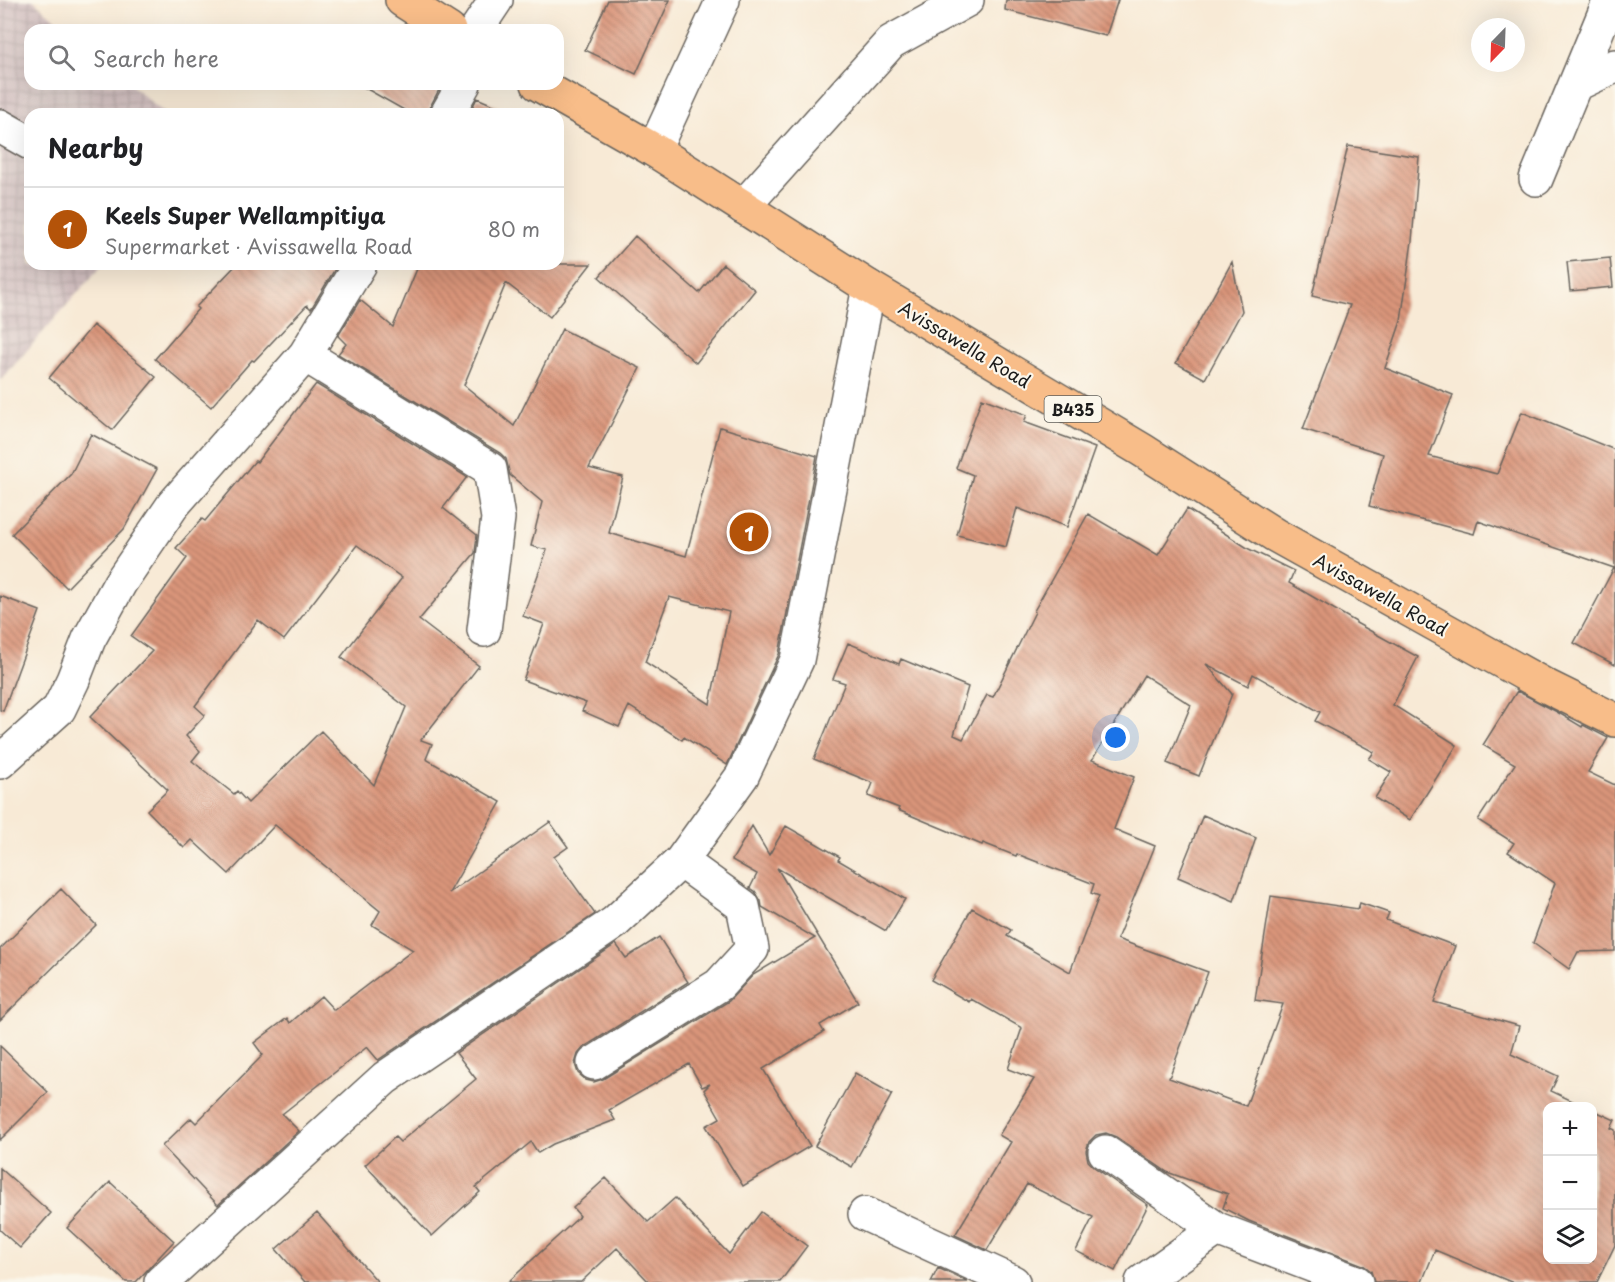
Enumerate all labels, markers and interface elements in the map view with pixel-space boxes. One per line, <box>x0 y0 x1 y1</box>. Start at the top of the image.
north arrow <box>1471 18 1525 72</box>
search box <box>24 24 564 90</box>
icon: search <box>45 41 78 74</box>
text: Search here <box>93 41 219 74</box>
text: Nearby <box>48 128 143 167</box>
text: Keels Super Wellampitiya <box>105 198 386 231</box>
text: 1 <box>63 214 72 244</box>
text: 80 m <box>488 214 540 244</box>
text: Supermarket · Avissawella Road <box>105 231 413 261</box>
street label: Avissawella Road <box>894 294 1036 394</box>
road number: B435 <box>1044 396 1102 422</box>
pin: 1 <box>730 510 768 554</box>
street label: Avissawella Road <box>1309 546 1453 642</box>
your location <box>1101 723 1130 752</box>
map controls <box>1543 1102 1597 1264</box>
button: + <box>1543 1102 1597 1156</box>
button: − <box>1543 1156 1597 1210</box>
button: layers <box>1543 1210 1597 1264</box>

